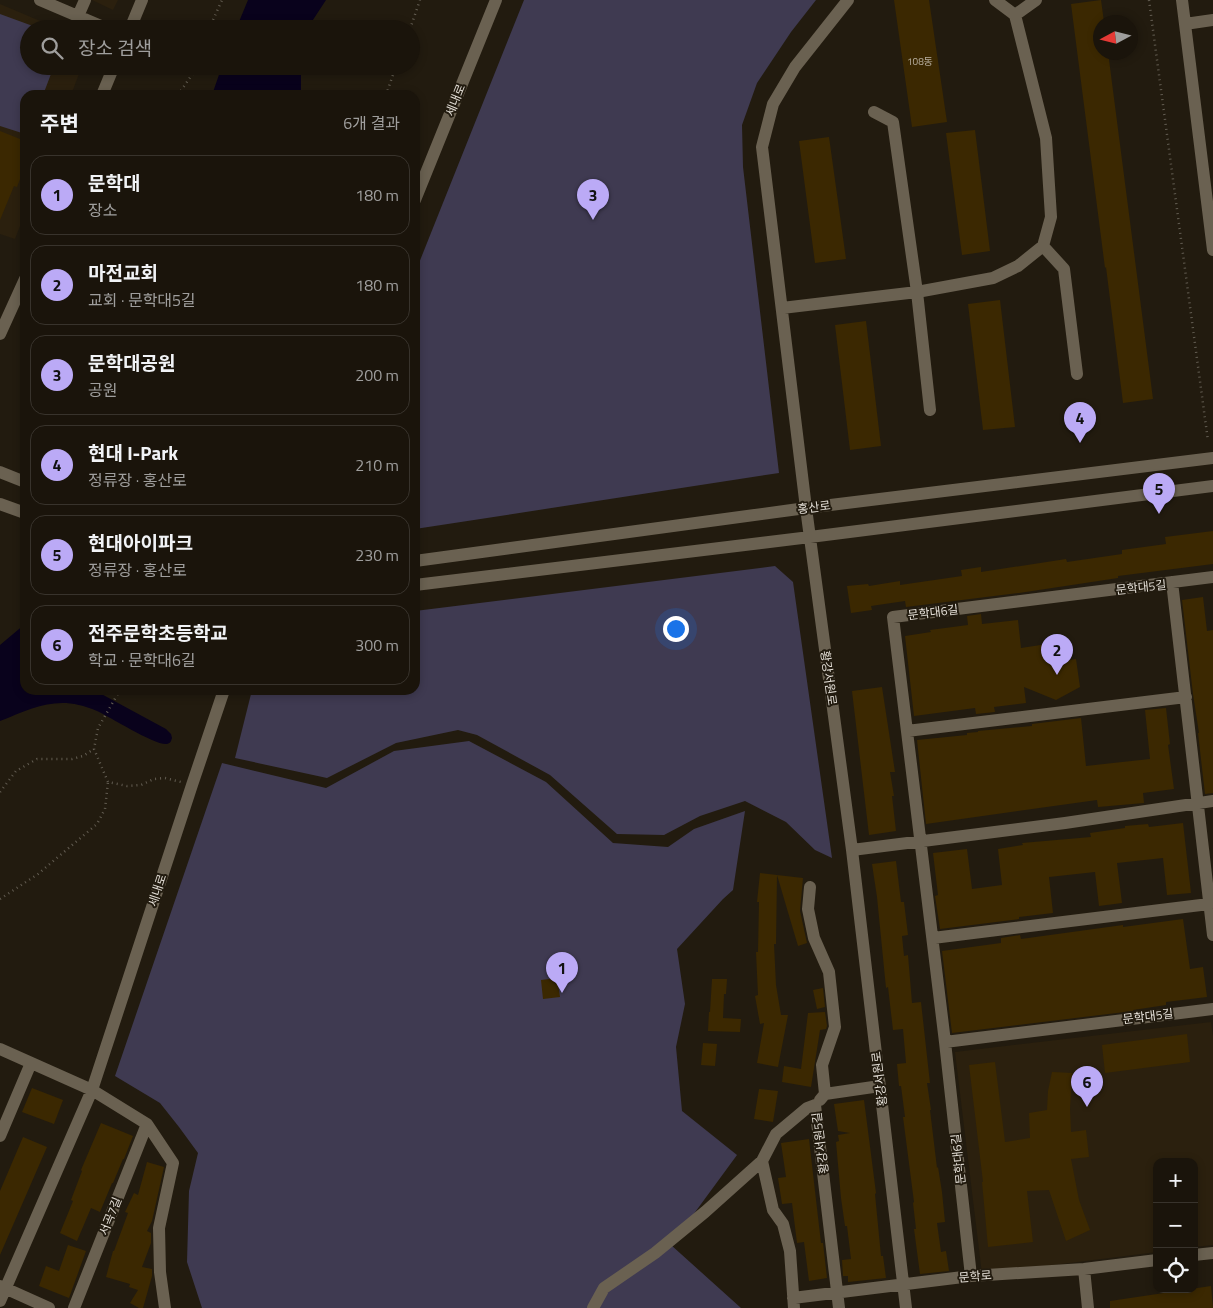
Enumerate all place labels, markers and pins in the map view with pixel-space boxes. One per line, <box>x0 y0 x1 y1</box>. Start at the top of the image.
pin: 3 <box>577 179 609 220</box>
pin: 4 <box>1064 402 1096 443</box>
pin: 5 <box>1143 473 1175 514</box>
pin: 2 <box>1041 634 1073 675</box>
pin: 1 <box>546 952 578 993</box>
pin: 6 <box>1071 1066 1103 1107</box>

